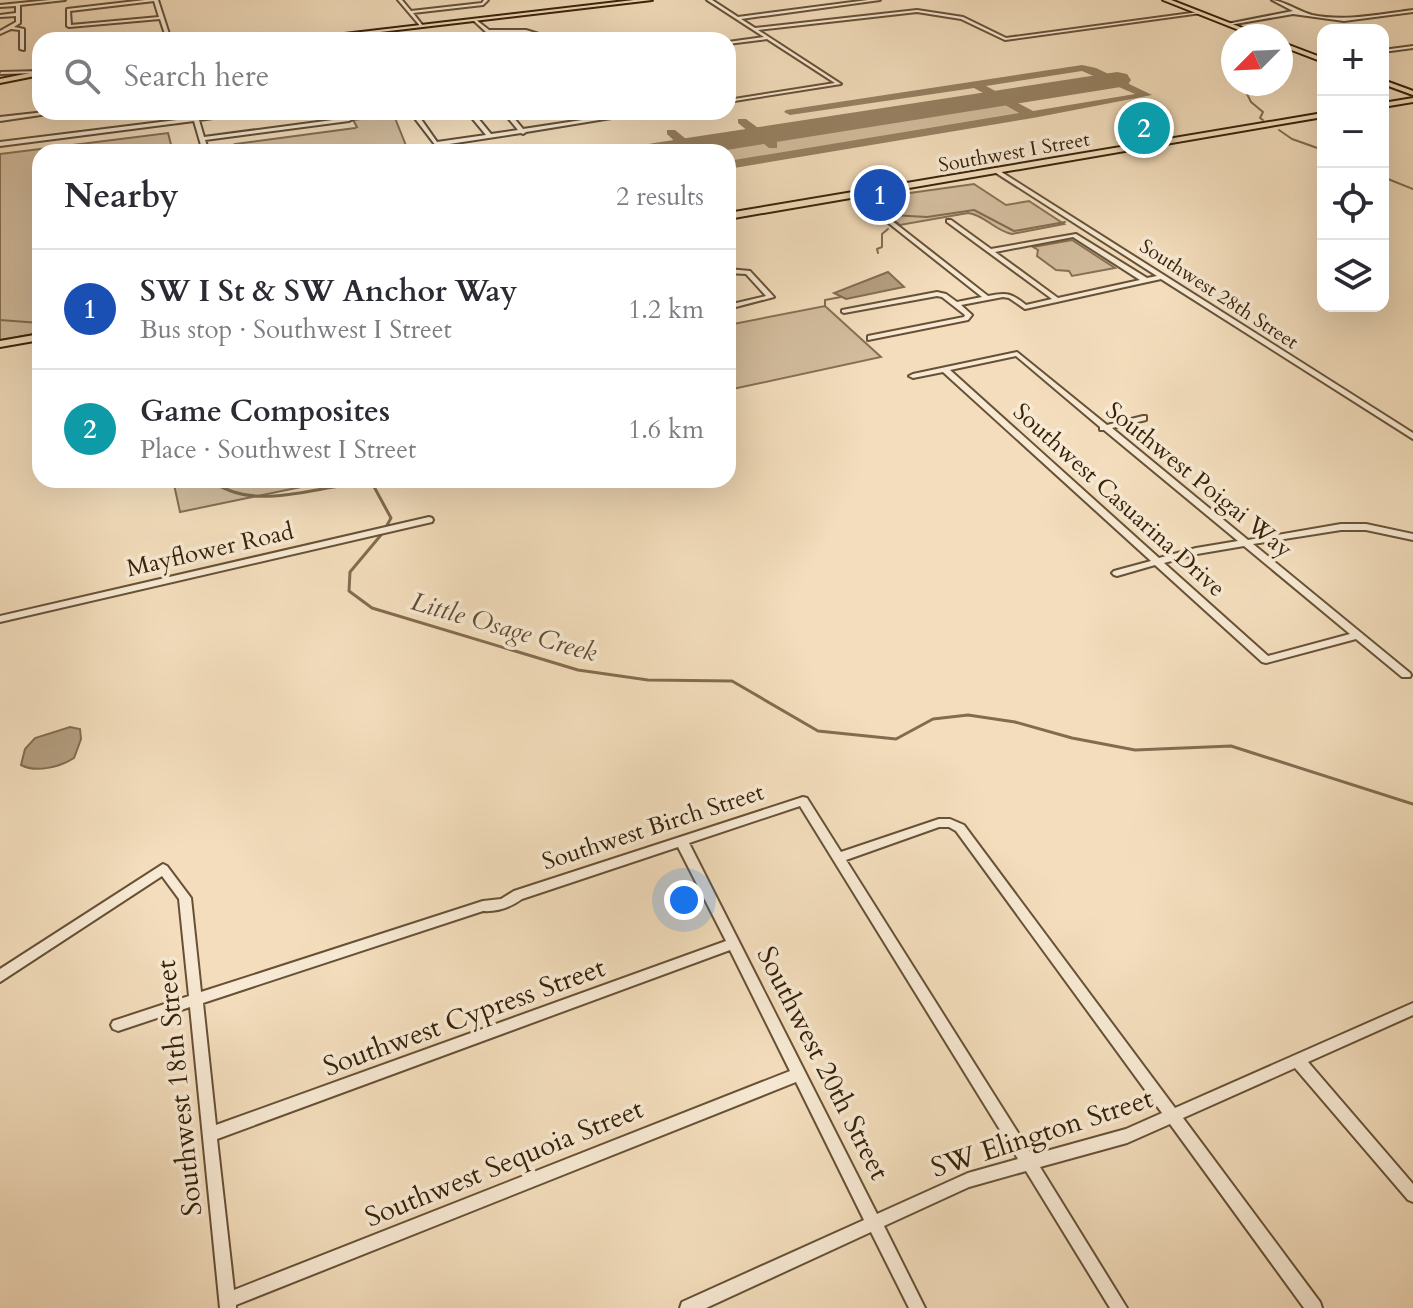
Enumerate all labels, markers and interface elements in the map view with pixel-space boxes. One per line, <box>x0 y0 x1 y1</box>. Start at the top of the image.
north arrow <box>1221 24 1293 96</box>
map controls <box>1317 24 1389 312</box>
button: + <box>1317 24 1389 96</box>
search box <box>32 32 736 120</box>
icon: search <box>60 54 104 98</box>
text: Search here <box>124 56 269 97</box>
button: − <box>1317 96 1389 168</box>
pin: 2 <box>1118 98 1170 158</box>
street label: Southwest I Street <box>936 125 1092 179</box>
pin: 1 <box>854 165 906 225</box>
button: locate <box>1317 168 1389 240</box>
text: Nearby <box>64 173 179 219</box>
text: 2 results <box>616 179 704 214</box>
street label: Southwest 28th Street <box>1135 233 1304 356</box>
button: layers <box>1317 240 1389 312</box>
text: SW I St & SW Anchor Way <box>140 271 517 312</box>
text: 1 <box>83 292 97 327</box>
text: 1.2 km <box>628 292 704 327</box>
text: Bus stop · Southwest I Street <box>140 312 452 347</box>
text: Game Composites <box>140 391 390 432</box>
street label: Southwest Poigai Way <box>1099 394 1300 566</box>
street label: Southwest Casuarina Drive <box>1006 396 1232 604</box>
text: 2 <box>83 412 97 447</box>
text: 1.6 km <box>628 412 704 447</box>
text: Place · Southwest I Street <box>140 432 416 467</box>
street label: Mayflower Road <box>123 515 297 585</box>
water label: Little Osage Creek <box>407 584 601 670</box>
street label: Southwest Birch Street <box>538 775 768 878</box>
your location <box>664 880 704 920</box>
street label: Southwest 20th Street <box>748 940 898 1186</box>
street label: Southwest Cypress Street <box>318 948 610 1086</box>
street label: Southwest 18th Street <box>147 958 211 1218</box>
street label: SW Elington Street <box>926 1079 1158 1187</box>
street label: Southwest Sequoia Street <box>359 1090 649 1236</box>

